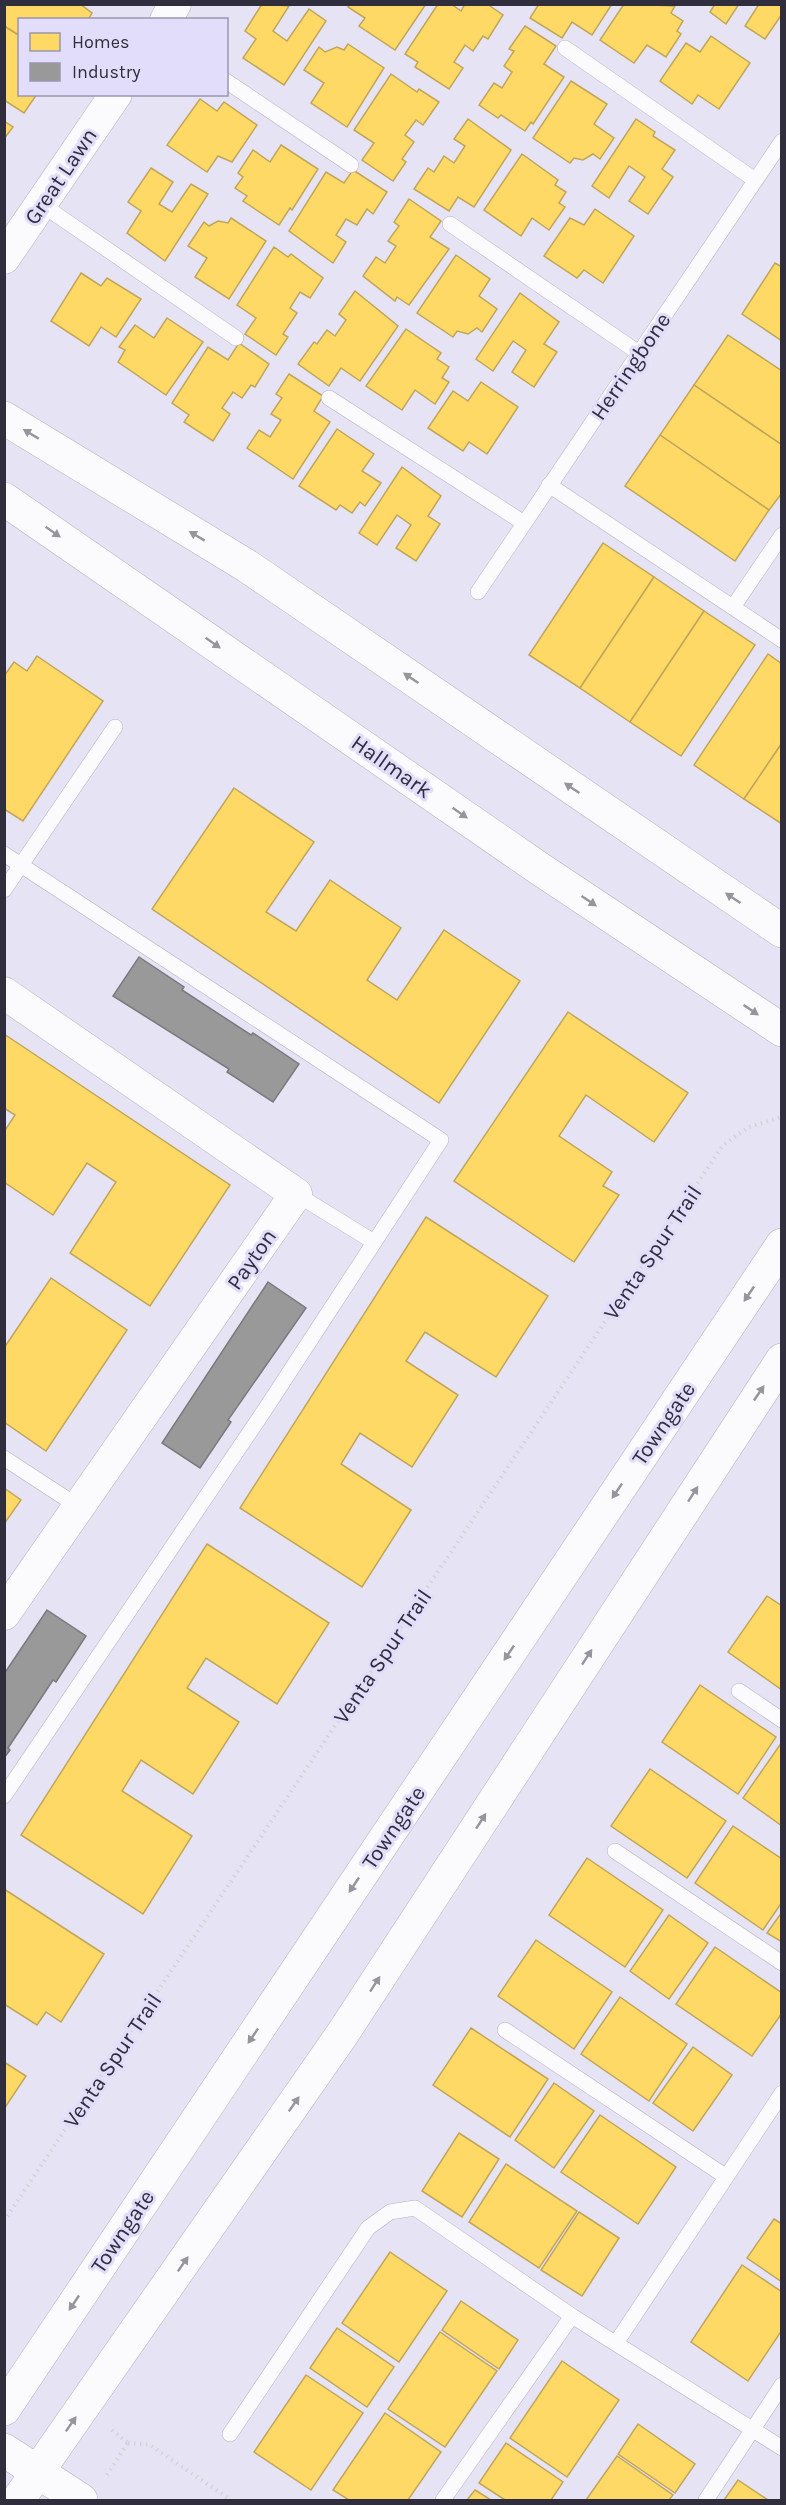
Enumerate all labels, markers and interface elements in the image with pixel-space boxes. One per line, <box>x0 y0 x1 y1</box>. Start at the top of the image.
legend <box>18 18 228 96</box>
text: Homes <box>72 31 129 53</box>
text: Industry <box>72 61 141 83</box>
street label: Great Lawn <box>19 123 103 230</box>
street label: Herringbone <box>585 308 676 425</box>
one-way arrow <box>23 429 39 440</box>
one-way arrow <box>44 526 60 538</box>
one-way arrow <box>189 530 205 541</box>
one-way arrow <box>205 637 221 648</box>
one-way arrow <box>403 673 419 684</box>
street label: Hallmark <box>346 730 437 804</box>
one-way arrow <box>564 783 580 794</box>
one-way arrow <box>452 807 468 818</box>
one-way arrow <box>726 892 742 904</box>
one-way arrow <box>580 895 596 907</box>
one-way arrow <box>742 1004 758 1016</box>
street label: Venta Spur Trail <box>598 1180 707 1325</box>
street label: Payton <box>222 1224 282 1295</box>
one-way arrow <box>744 1286 755 1302</box>
street label: Towngate <box>627 1377 701 1470</box>
one-way arrow <box>753 1386 765 1402</box>
one-way arrow <box>612 1483 623 1499</box>
one-way arrow <box>688 1485 699 1502</box>
street label: Venta Spur Trail <box>328 1584 437 1729</box>
one-way arrow <box>504 1645 515 1661</box>
one-way arrow <box>582 1649 593 1665</box>
street label: Towngate <box>357 1781 431 1874</box>
one-way arrow <box>475 1813 486 1829</box>
one-way arrow <box>349 1877 360 1893</box>
one-way arrow <box>369 1977 381 1993</box>
street label: Venta Spur Trail <box>58 1988 167 2133</box>
one-way arrow <box>247 2028 259 2044</box>
one-way arrow <box>288 2096 299 2112</box>
street label: Towngate <box>86 2185 160 2278</box>
one-way arrow <box>177 2256 188 2272</box>
one-way arrow <box>68 2294 80 2310</box>
one-way arrow <box>65 2417 77 2433</box>

